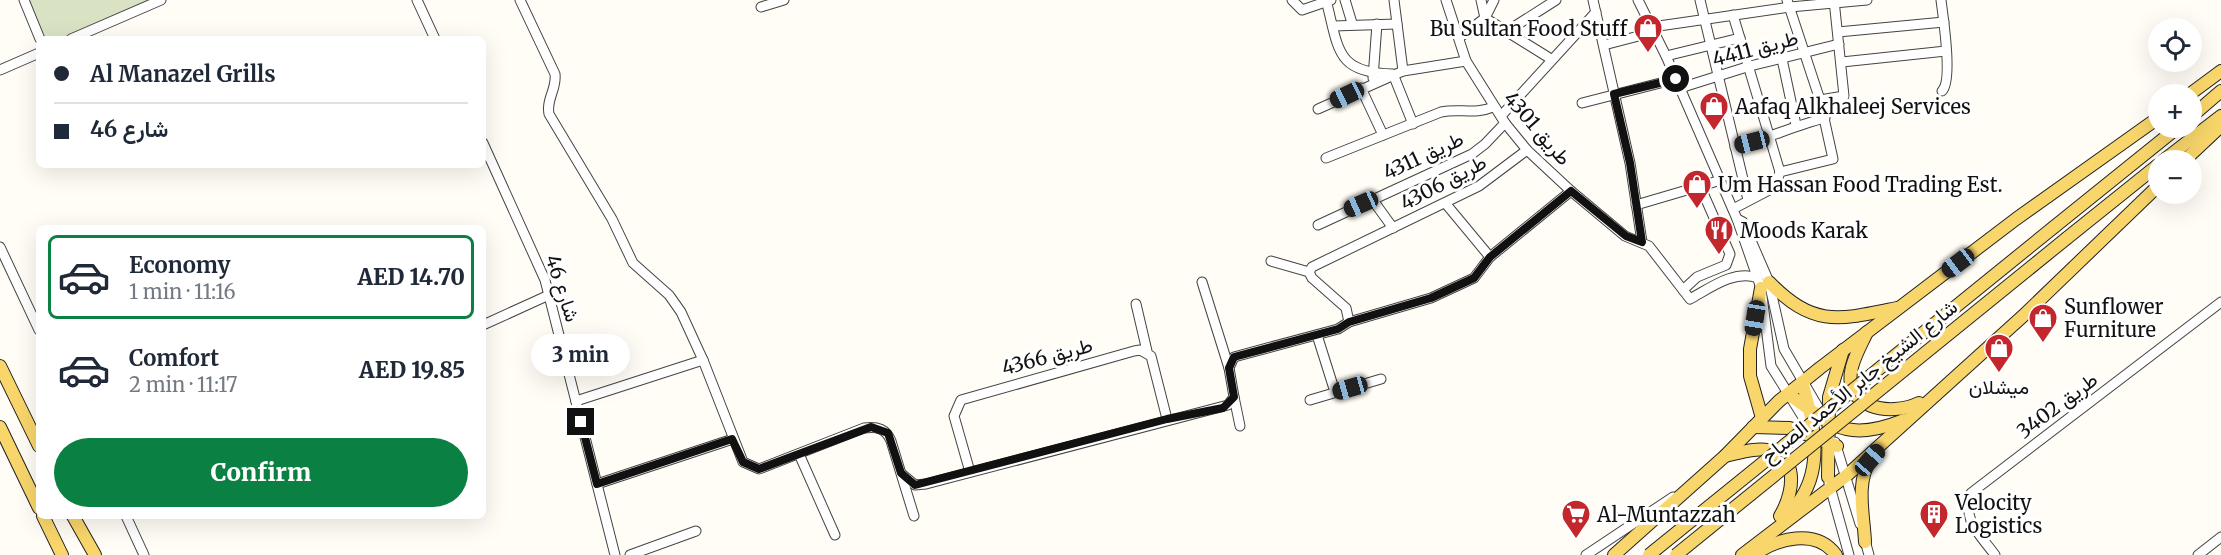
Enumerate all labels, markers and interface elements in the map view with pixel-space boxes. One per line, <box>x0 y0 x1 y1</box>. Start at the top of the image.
shop icon: Bu Sultan Food Stuff <box>1632 12 1664 54</box>
place label: Bu Sultan Food Stuff <box>1430 16 1628 41</box>
map controls <box>2148 18 2202 204</box>
button: locate <box>2148 18 2202 72</box>
street label: طريق 4411 <box>1709 25 1801 72</box>
text: Al Manazel Grills <box>90 60 276 88</box>
route start <box>1662 65 1689 92</box>
car <box>1327 79 1367 111</box>
button: + <box>2148 84 2202 138</box>
street label: طريق 4301 <box>1498 86 1577 171</box>
shop icon: Aafaq Alkhaleej Services <box>1698 90 1730 132</box>
place label: Aafaq Alkhaleej Services <box>1734 94 1971 119</box>
text: شارع 46 <box>90 115 168 143</box>
street label: طريق 4311 <box>1379 126 1468 185</box>
car <box>1732 129 1772 155</box>
street label: طريق 4306 <box>1396 149 1491 216</box>
button: − <box>2148 150 2202 204</box>
shop icon: Um Hassan Food Trading Est. <box>1681 168 1713 210</box>
place label: Um Hassan Food Trading Est. <box>1718 172 2003 197</box>
car <box>1341 188 1381 220</box>
restaurant icon: Moods Karak <box>1703 214 1735 256</box>
place label: Moods Karak <box>1740 218 1868 243</box>
car <box>1938 245 1978 281</box>
icon: car <box>57 250 111 304</box>
text: Economy <box>129 251 230 279</box>
street label: شارع 46 <box>539 251 586 325</box>
text: AED 14.70 <box>357 263 465 291</box>
text: 1 min · 11:16 <box>129 279 236 304</box>
street label: شارع الشيخ جابر الأحمد الصباح <box>1756 294 1964 470</box>
place label: Sunflower Furniture <box>2064 294 2163 342</box>
car <box>1743 299 1767 337</box>
shop icon: Sunflower Furniture <box>2027 302 2059 344</box>
street label: طريق 4366 <box>999 332 1095 381</box>
shop icon: ميشلان <box>1983 332 2015 374</box>
callout: 3 min <box>532 335 630 377</box>
text: 3 min <box>552 342 609 367</box>
icon: car <box>57 343 111 397</box>
text: Comfort <box>129 344 219 372</box>
text: AED 19.85 <box>359 356 465 384</box>
street label: طريق 3402 <box>2012 367 2103 444</box>
text: 2 min · 11:17 <box>129 372 237 397</box>
car <box>1330 374 1370 402</box>
place label: ميشلان <box>1969 374 2029 399</box>
route end <box>567 408 594 435</box>
button: Confirm <box>54 438 468 507</box>
car <box>1851 441 1889 479</box>
place label: Velocity Logistics <box>1954 490 2042 538</box>
supermarket icon: Al-Muntazzah <box>1560 498 1592 540</box>
building icon: Velocity Logistics <box>1918 498 1950 540</box>
place label: Al-Muntazzah <box>1596 502 1736 527</box>

